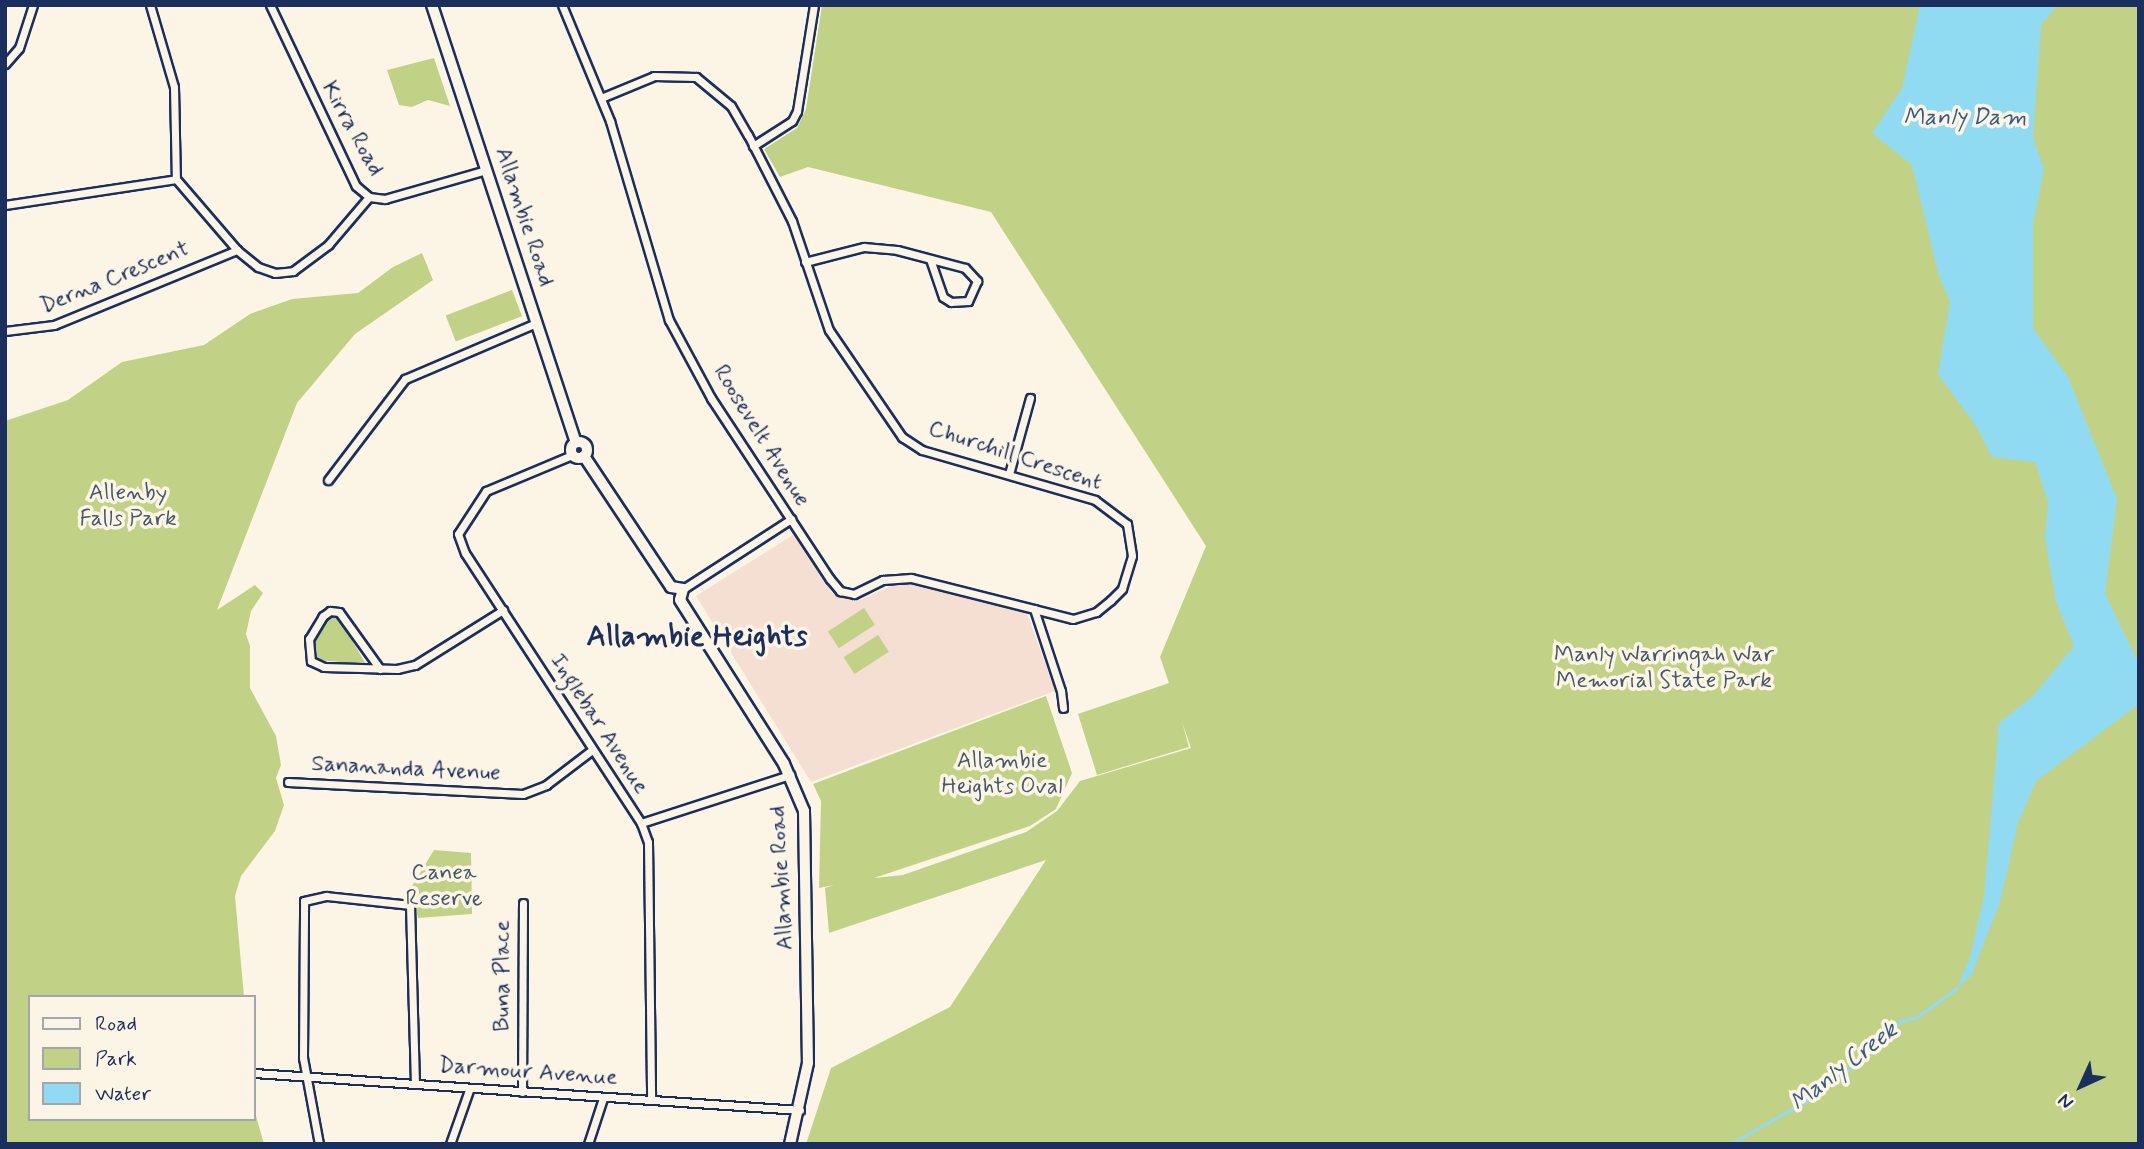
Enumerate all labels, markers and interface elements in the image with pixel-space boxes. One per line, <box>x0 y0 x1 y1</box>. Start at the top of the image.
street label: Kirra Road <box>315 77 389 181</box>
water label: Manly Dam <box>1904 104 2026 132</box>
street label: Allambie Road <box>489 145 559 289</box>
street label: Derna Crescent <box>37 236 193 320</box>
street label: Roosevelt Avenue <box>705 358 817 514</box>
street label: Churchill Crescent <box>923 414 1107 498</box>
park label: Allenby Falls Park <box>80 479 176 533</box>
district label: Allambie Heights <box>587 619 807 655</box>
park label: Manly Warringah War Memorial State Park <box>1554 641 1774 695</box>
street label: Inglebar Avenue <box>543 648 655 800</box>
park label: Allambie Heights Oval <box>941 747 1063 801</box>
street label: Sanananda Avenue <box>309 750 503 788</box>
street label: Allambie Road <box>764 806 800 950</box>
park label: Canea Reserve <box>405 859 483 913</box>
street label: Buna Place <box>489 923 517 1029</box>
legend <box>28 995 256 1121</box>
text: Road <box>95 1010 137 1038</box>
water label: Manly Creek <box>1784 1016 1904 1118</box>
text: Park <box>95 1045 137 1073</box>
north arrow <box>2046 1051 2116 1121</box>
street label: Darmour Avenue <box>441 1052 615 1092</box>
text: Water <box>95 1080 151 1108</box>
text: N <box>2052 1088 2079 1115</box>

